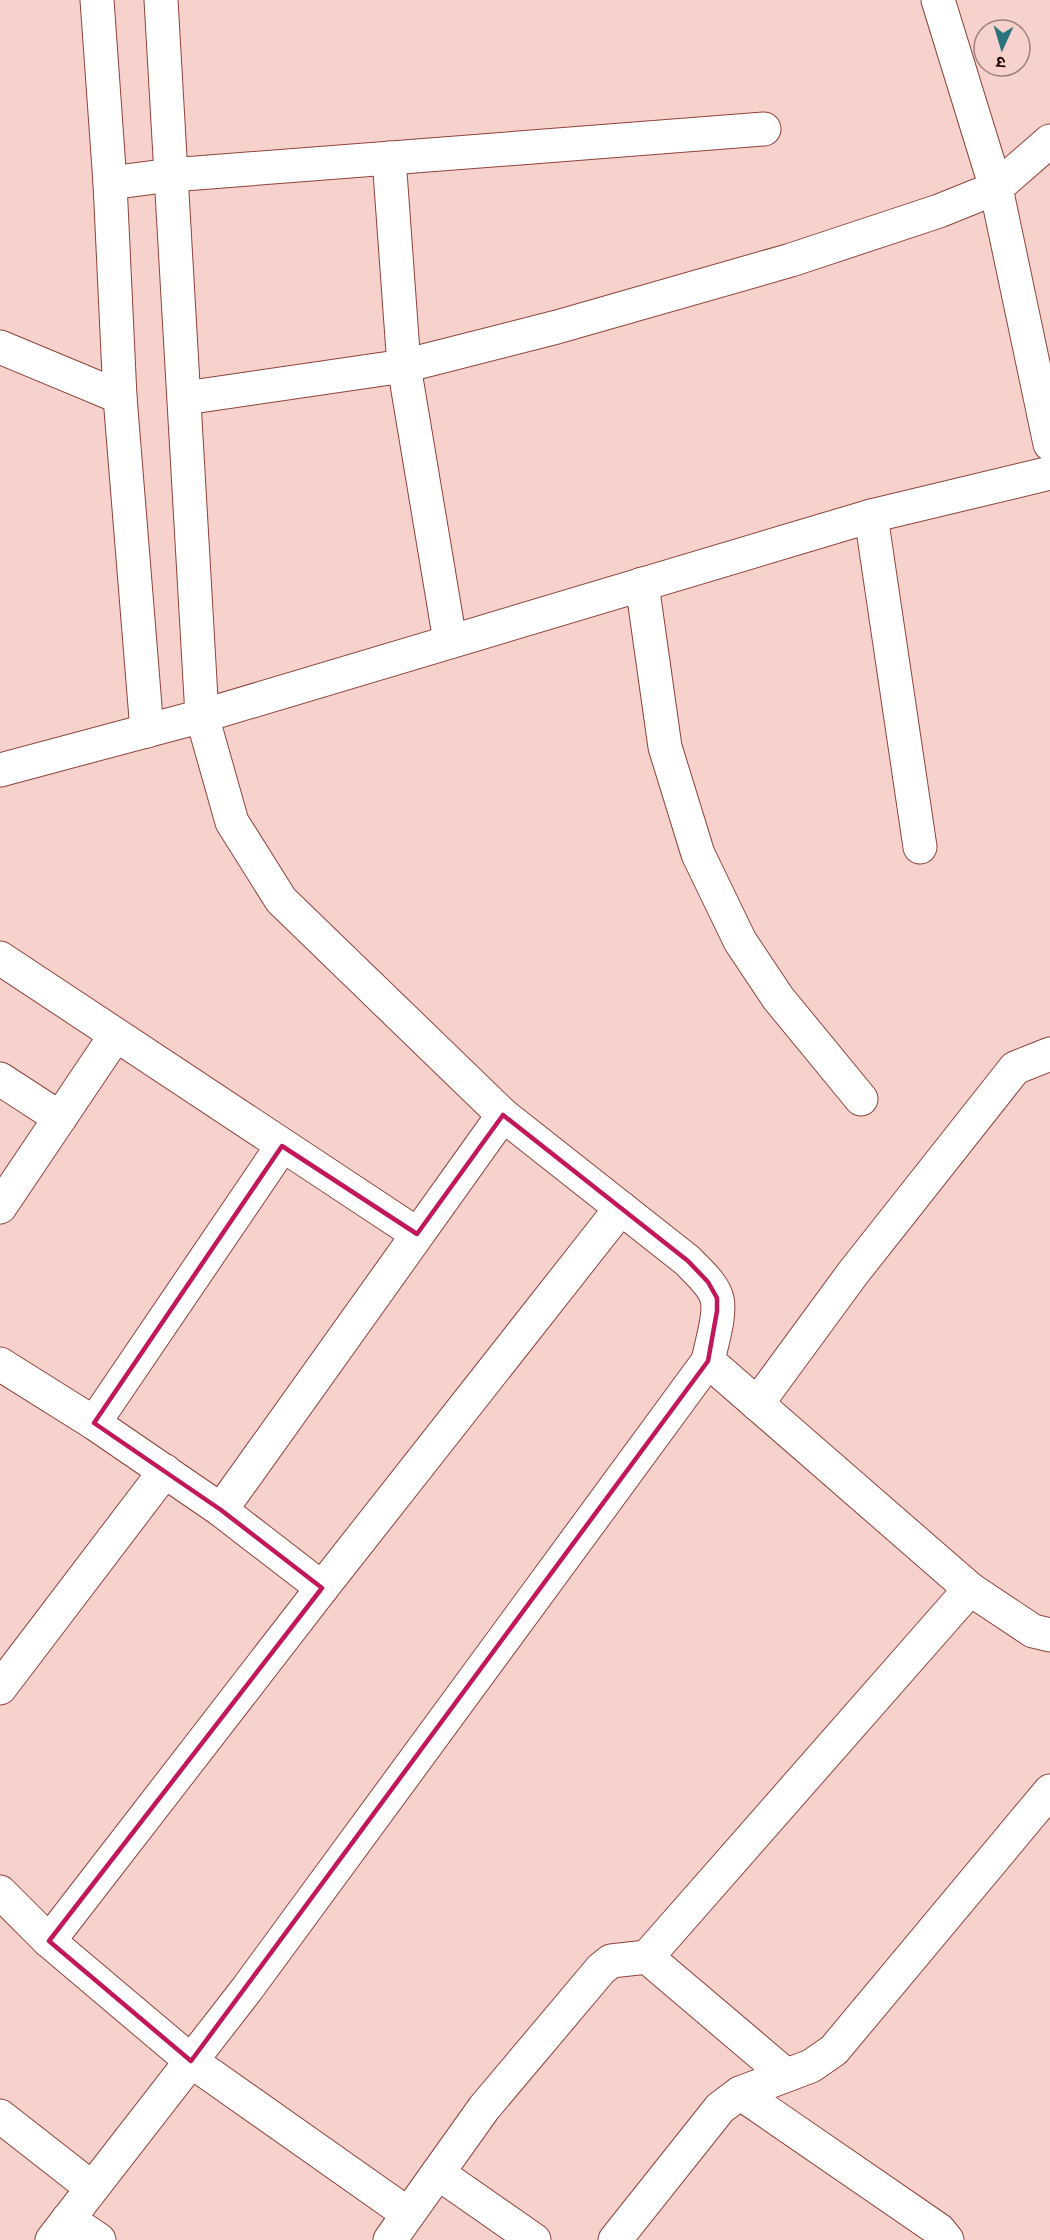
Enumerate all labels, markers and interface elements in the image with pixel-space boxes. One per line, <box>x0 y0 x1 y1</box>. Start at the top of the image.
north arrow <box>972 18 1032 78</box>
text: उ <box>995 52 1006 74</box>

